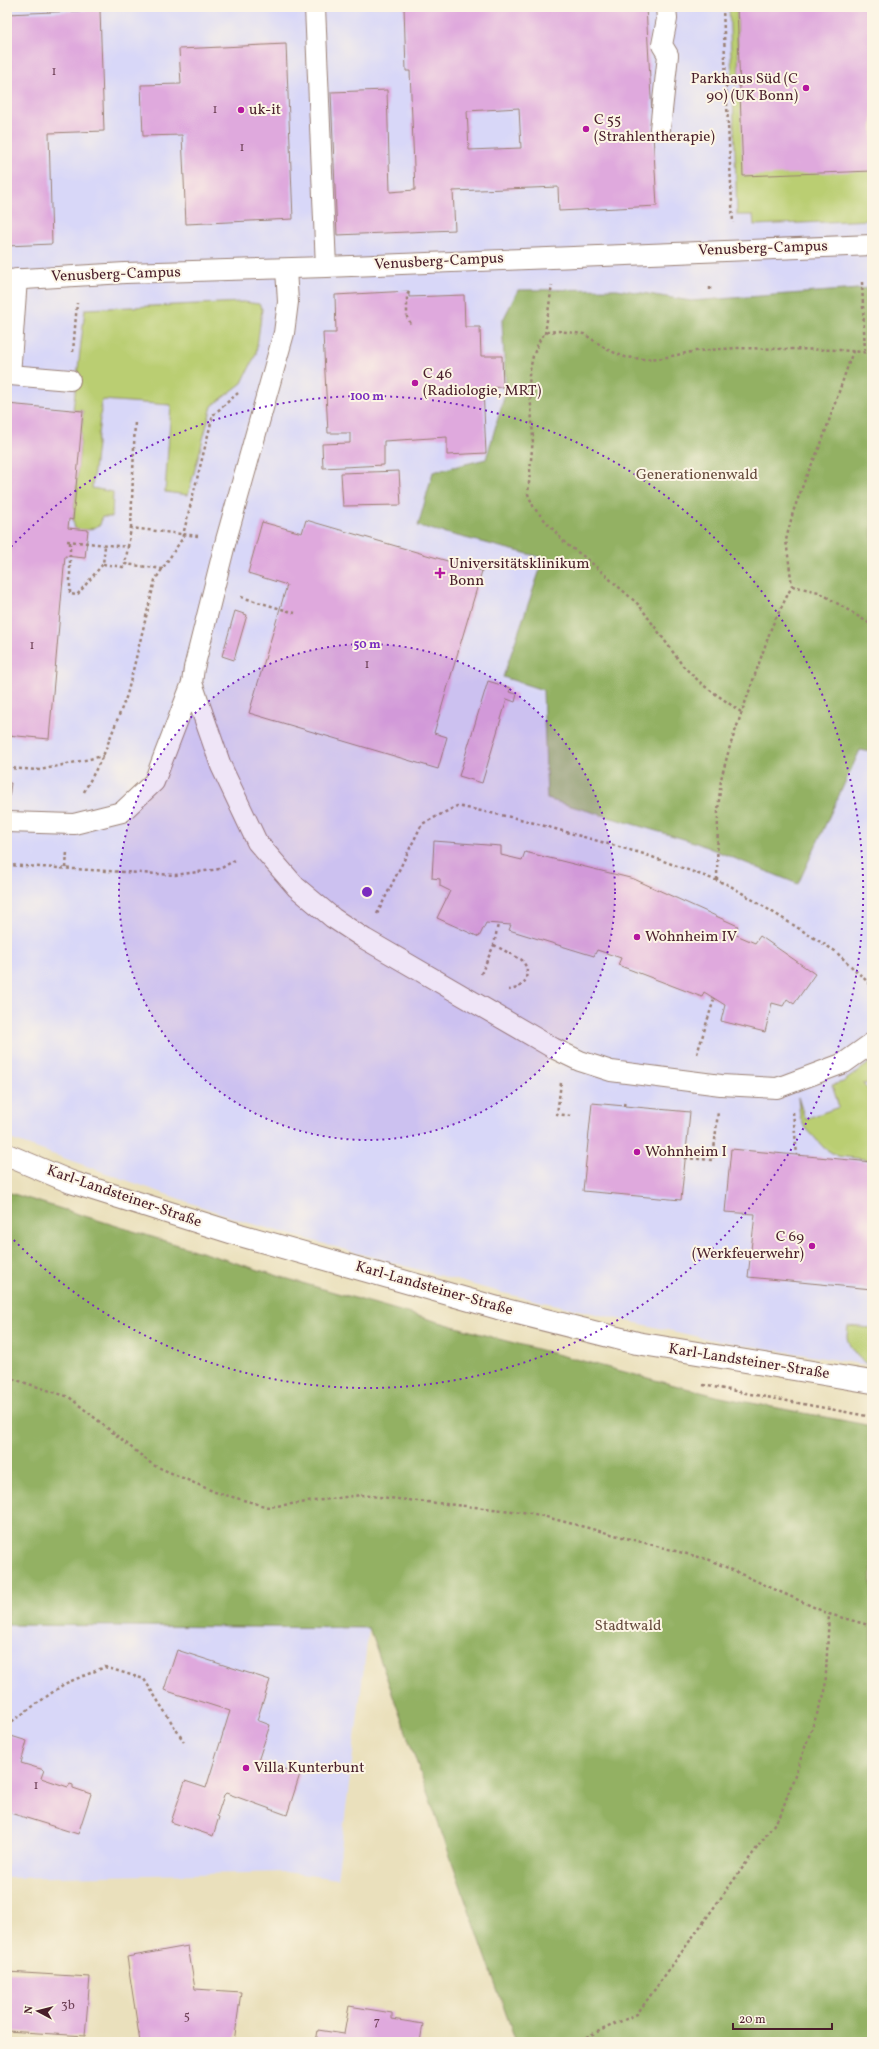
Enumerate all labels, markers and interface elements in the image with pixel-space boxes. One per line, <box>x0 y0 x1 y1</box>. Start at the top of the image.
house number: 1 <box>51 63 57 81</box>
place label: Parkhaus Süd (C 90) (UK Bonn) <box>691 69 798 107</box>
marker: Parkhaus Süd (C 90) (UK Bonn) <box>801 83 811 93</box>
place label: uk-it <box>249 100 281 121</box>
house number: 1 <box>212 101 218 119</box>
marker: uk-it <box>236 105 246 115</box>
place label: C 55 (Strahlentherapie) <box>594 110 715 148</box>
marker: C 55 (Strahlentherapie) <box>581 124 591 134</box>
house number: 1 <box>239 139 245 157</box>
street label: Venusberg-Campus <box>698 236 828 262</box>
street label: Venusberg-Campus <box>374 248 504 276</box>
street label: Venusberg-Campus <box>51 262 181 288</box>
place label: C 46 (Radiologie, MRT) <box>423 364 541 402</box>
marker: C 46 (Radiologie, MRT) <box>410 378 420 388</box>
text: 100 m <box>350 389 384 405</box>
park label: Generationenwald <box>636 465 758 486</box>
place label: Universitätsklinikum Bonn <box>449 554 589 592</box>
marker: Universitätsklinikum Bonn <box>434 567 446 579</box>
house number: 1 <box>29 637 35 655</box>
text: 50 m <box>353 637 381 653</box>
house number: 1 <box>364 656 370 674</box>
centre of rings <box>360 885 374 899</box>
place label: Wohnheim IV <box>645 927 737 948</box>
marker: Wohnheim IV <box>632 932 642 942</box>
place label: Wohnheim I <box>645 1142 727 1163</box>
marker: Wohnheim I <box>632 1147 642 1157</box>
street label: Karl-Landsteiner-Straße <box>44 1161 204 1233</box>
place label: C 69 (Werkfeuerwehr) <box>692 1227 804 1265</box>
marker: C 69 (Werkfeuerwehr) <box>807 1241 817 1251</box>
street label: Karl-Landsteiner-Straße <box>353 1256 515 1322</box>
street label: Karl-Landsteiner-Straße <box>667 1339 831 1385</box>
park label: Stadtwald <box>595 1616 661 1637</box>
place label: Villa Kunterbunt <box>254 1758 364 1779</box>
marker: Villa Kunterbunt <box>241 1763 251 1773</box>
house number: 1 <box>33 1777 39 1795</box>
north arrow <box>18 1991 58 2031</box>
house number: 3b <box>61 1997 75 2015</box>
text: N <box>22 2005 37 2015</box>
scale bar <box>733 2005 832 2031</box>
house number: 5 <box>184 2008 190 2026</box>
text: 20 m <box>739 2012 766 2028</box>
house number: 7 <box>374 2013 380 2031</box>

